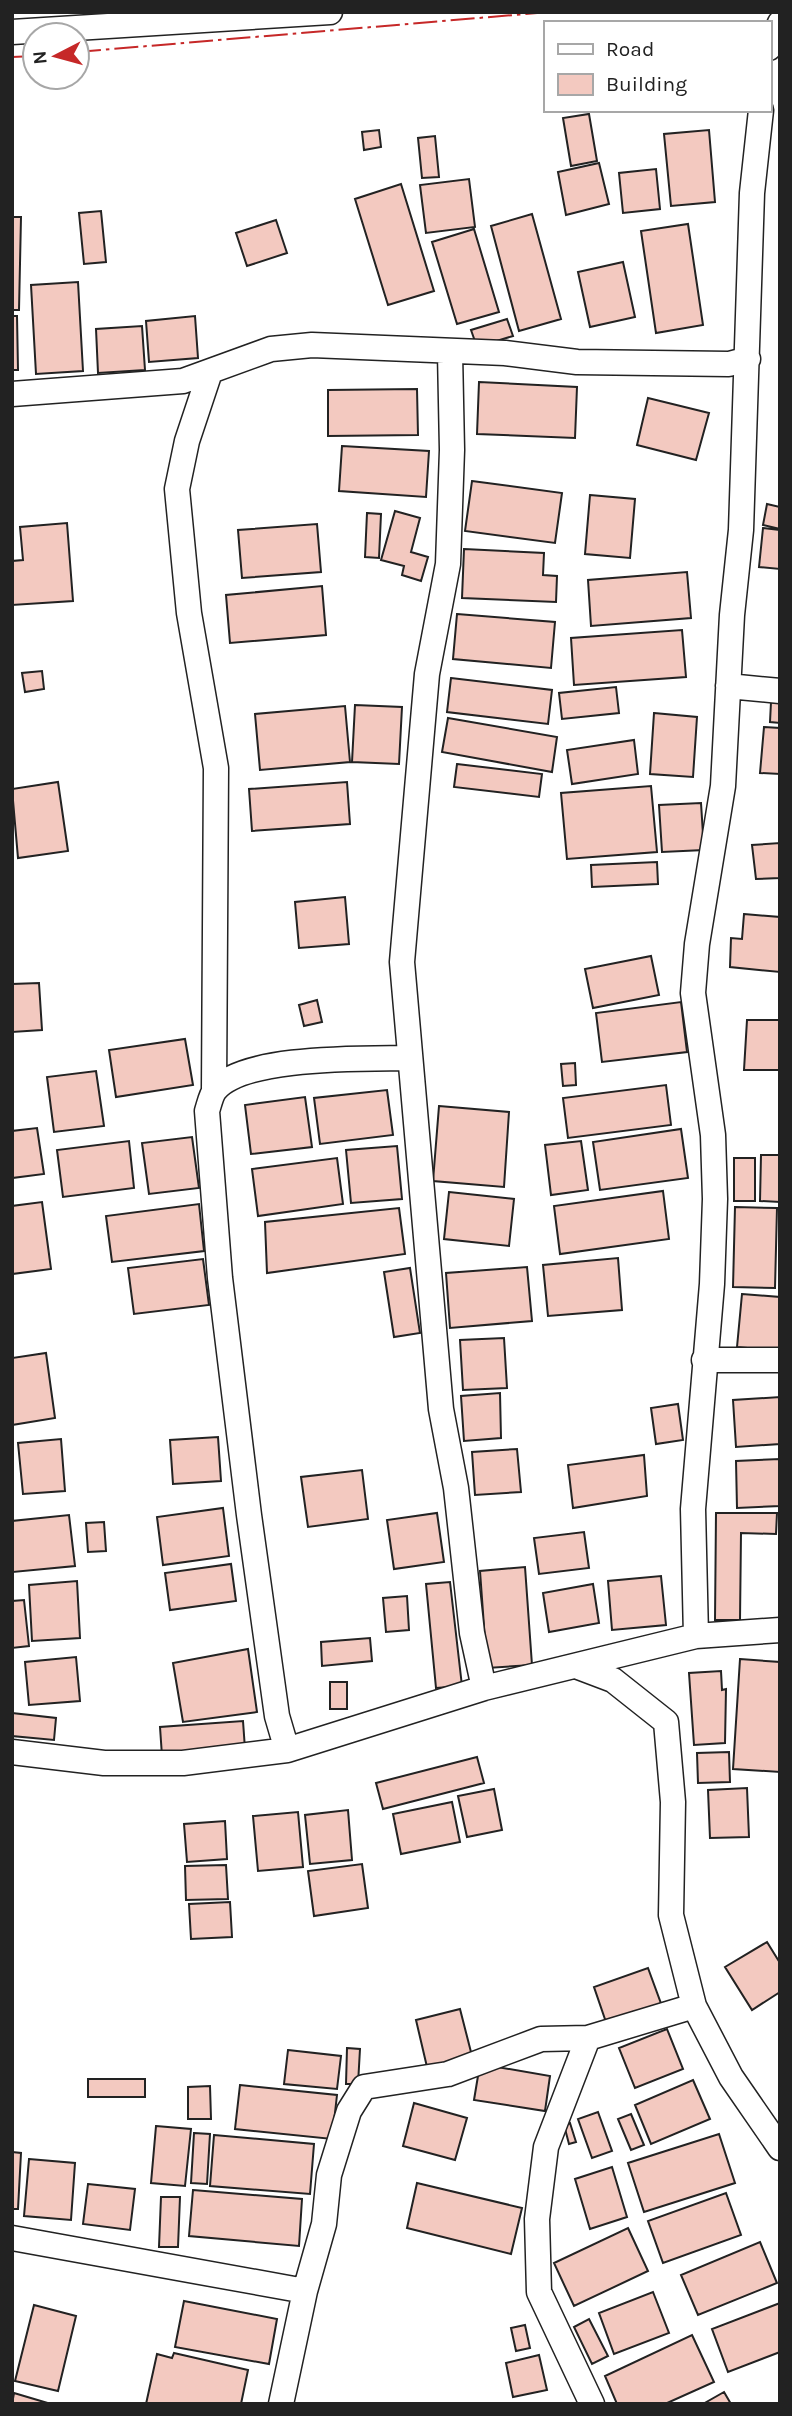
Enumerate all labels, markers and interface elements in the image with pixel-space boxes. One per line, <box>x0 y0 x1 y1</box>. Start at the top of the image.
north arrow <box>21 21 91 91</box>
legend <box>544 21 771 112</box>
text: Road <box>606 37 654 61</box>
text: N <box>28 50 52 66</box>
text: Building <box>606 72 687 96</box>

